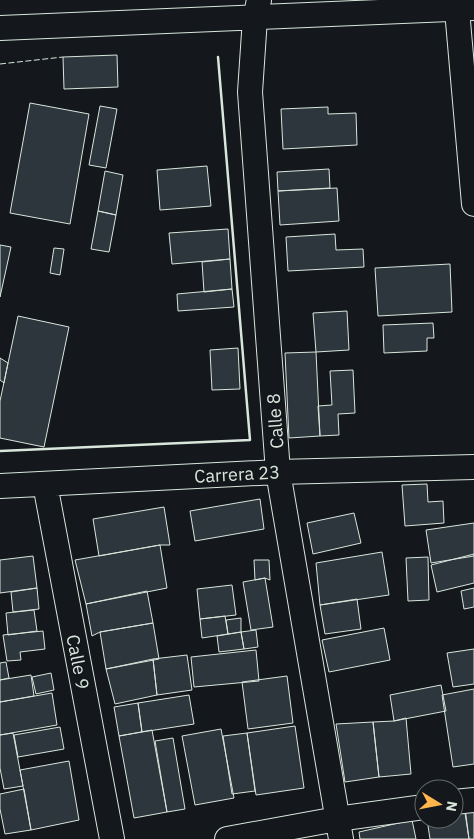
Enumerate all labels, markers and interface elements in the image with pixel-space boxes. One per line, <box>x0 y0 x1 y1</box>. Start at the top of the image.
street label: Calle 8 <box>262 393 288 449</box>
street label: Carrera 23 <box>194 460 280 488</box>
street label: Calle 9 <box>61 633 95 691</box>
north arrow <box>414 779 464 829</box>
text: N <box>442 800 462 813</box>

